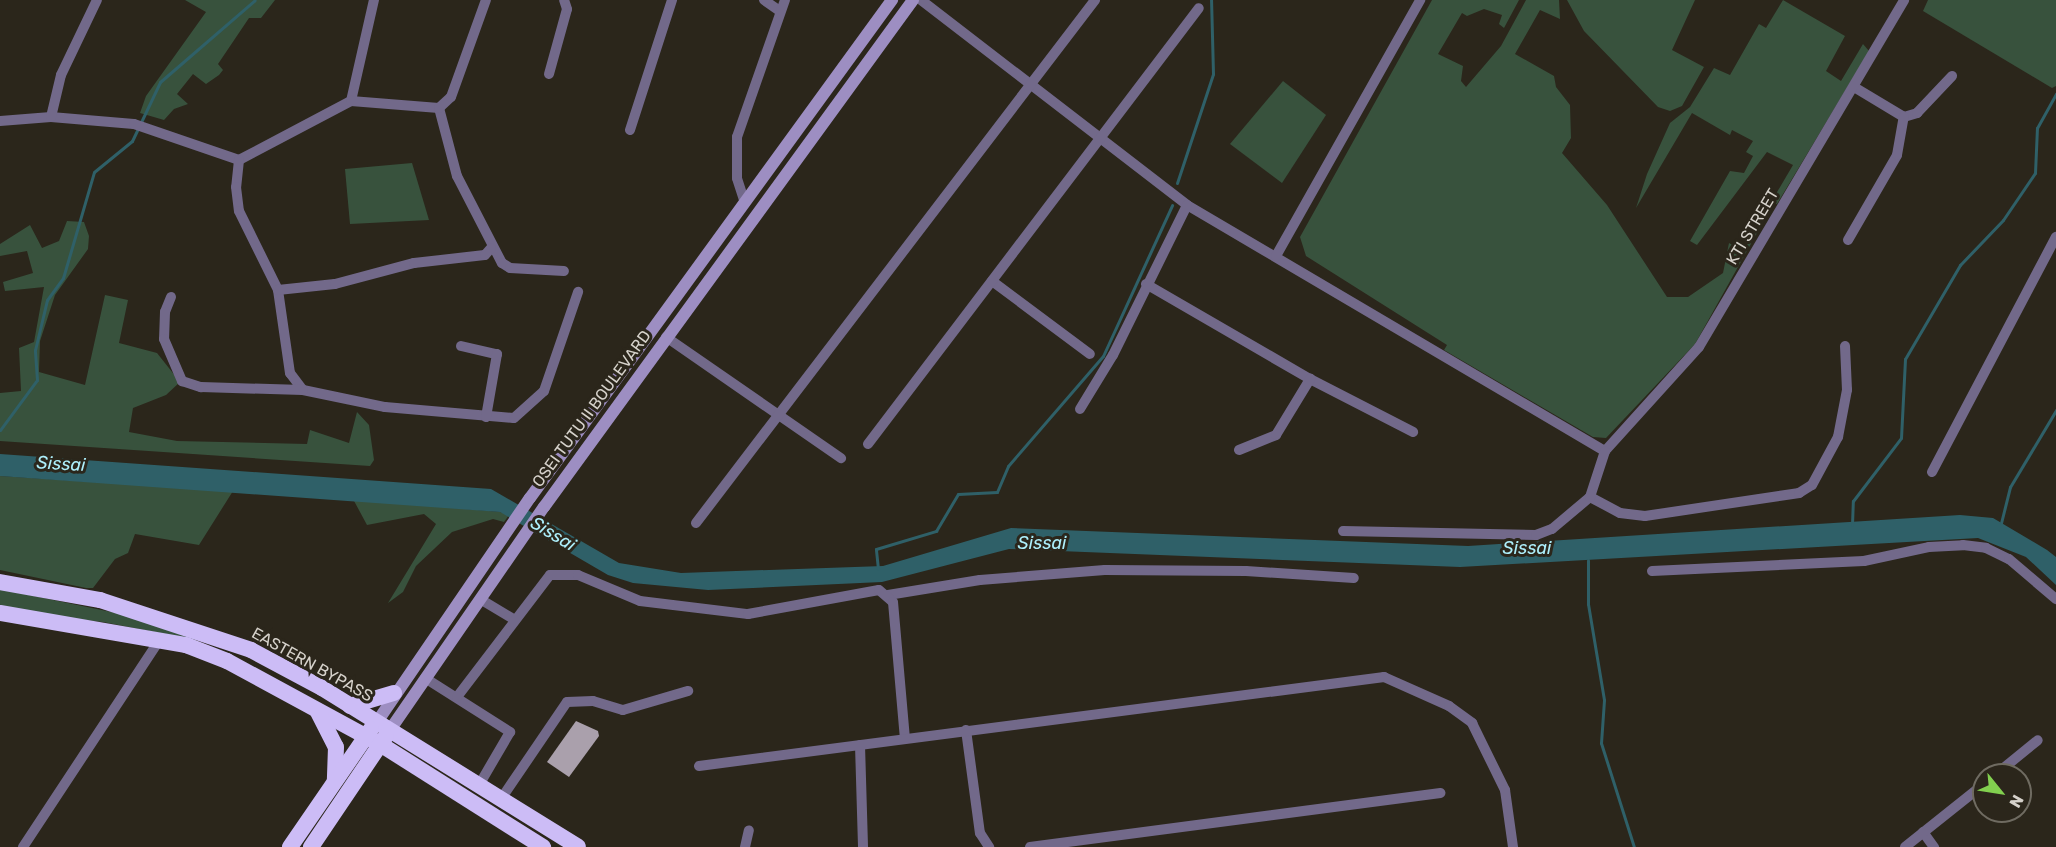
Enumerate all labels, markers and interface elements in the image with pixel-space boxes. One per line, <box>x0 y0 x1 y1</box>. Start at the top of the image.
street label: KTI STREET <box>1723 185 1783 269</box>
street label: OSEI TUTU II BOULEVARD <box>529 327 655 491</box>
water label: Sissai <box>36 452 86 476</box>
water label: Sissai <box>527 512 579 556</box>
water label: Sissai <box>1018 532 1066 554</box>
water label: Sissai <box>1503 537 1551 559</box>
street label: EASTERN BYPASS <box>248 624 376 706</box>
north arrow <box>1972 763 2032 823</box>
text: N <box>2005 792 2027 811</box>

